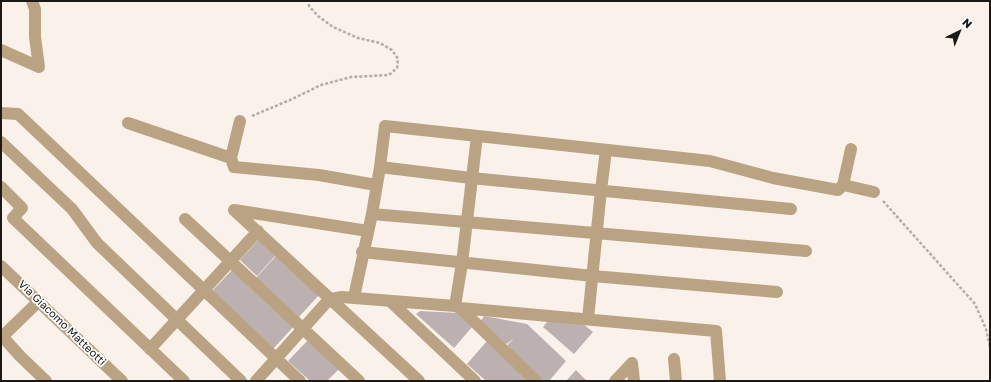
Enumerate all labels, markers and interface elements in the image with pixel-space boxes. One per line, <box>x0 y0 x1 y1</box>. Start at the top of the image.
north arrow <box>939 12 979 52</box>
text: N <box>960 15 975 30</box>
street label: Via Giacomo Matteotti <box>15 278 109 368</box>

